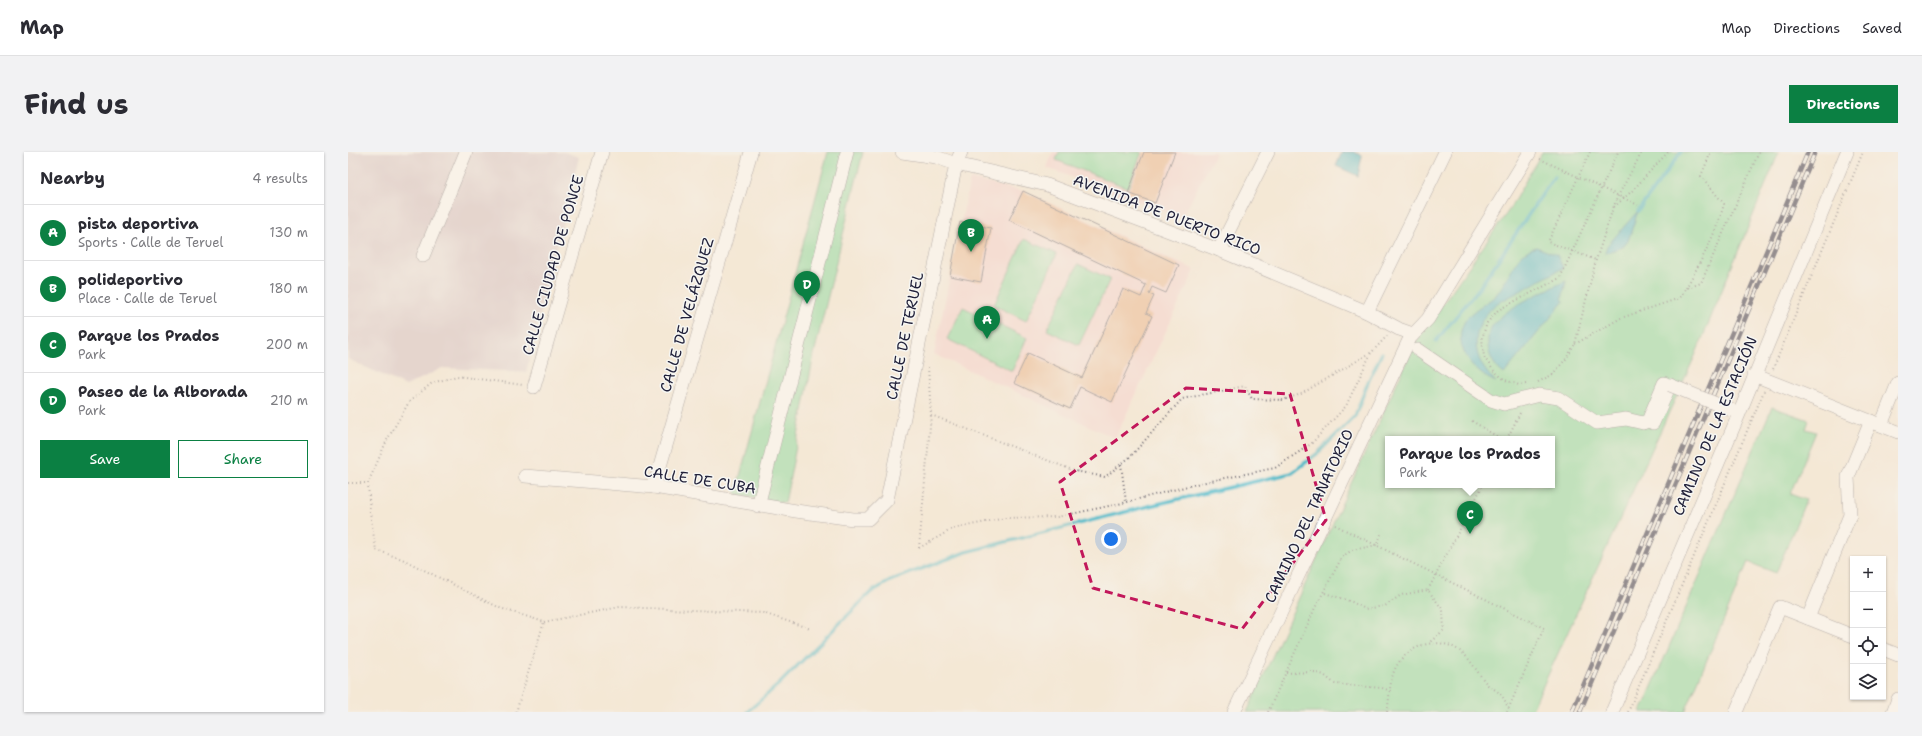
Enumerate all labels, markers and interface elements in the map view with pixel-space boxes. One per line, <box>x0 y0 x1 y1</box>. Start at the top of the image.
text: Map <box>20 15 64 40</box>
text: Map <box>1722 19 1752 37</box>
text: Directions <box>1774 19 1840 37</box>
text: Saved <box>1862 19 1902 37</box>
text: Find us <box>24 85 129 123</box>
button: Directions <box>1789 85 1898 123</box>
text: Nearby <box>40 167 105 189</box>
text: 4 results <box>252 170 308 187</box>
street label: AVENIDA DE PUERTO RICO <box>1070 170 1264 260</box>
street label: CALLE CIUDAD DE PONCE <box>518 173 588 357</box>
text: pista deportiva <box>78 214 198 234</box>
pin: B <box>958 219 984 252</box>
text: A <box>48 224 58 241</box>
text: 130 m <box>270 224 308 241</box>
text: Sports · Calle de Teruel <box>78 234 224 251</box>
street label: CALLE DE VELÁZQUEZ <box>654 235 719 395</box>
text: polideportivo <box>78 270 183 290</box>
street label: CALLE DE TERUEL <box>882 270 928 402</box>
pin: D <box>794 271 820 304</box>
text: B <box>49 280 57 297</box>
text: 180 m <box>269 280 308 297</box>
text: Place · Calle de Teruel <box>78 290 217 307</box>
pin: A <box>974 306 1000 339</box>
text: Parque los Prados <box>78 326 219 346</box>
street label: CAMINO DE LA ESTACIÓN <box>1667 333 1762 519</box>
text: C <box>49 336 57 353</box>
text: 200 m <box>266 336 308 353</box>
text: Park <box>78 346 106 363</box>
text: Paseo de la Alborada <box>78 382 247 402</box>
text: D <box>48 392 58 409</box>
text: 210 m <box>270 392 308 409</box>
text: Park <box>78 402 106 419</box>
street label: CAMINO DEL TANATORIO <box>1260 426 1358 606</box>
popup <box>1385 436 1555 488</box>
button: Save <box>40 440 170 478</box>
button: Share <box>178 440 308 478</box>
text: Parque los Prados <box>1399 444 1541 464</box>
street label: CALLE DE CUBA <box>643 461 758 499</box>
text: Park <box>1399 464 1427 481</box>
pin: C <box>1457 501 1483 534</box>
your location <box>1101 529 1121 549</box>
map controls <box>1850 556 1886 700</box>
button: + <box>1850 556 1886 592</box>
button: − <box>1850 592 1886 628</box>
button: locate <box>1850 628 1886 664</box>
button: layers <box>1850 664 1886 700</box>

